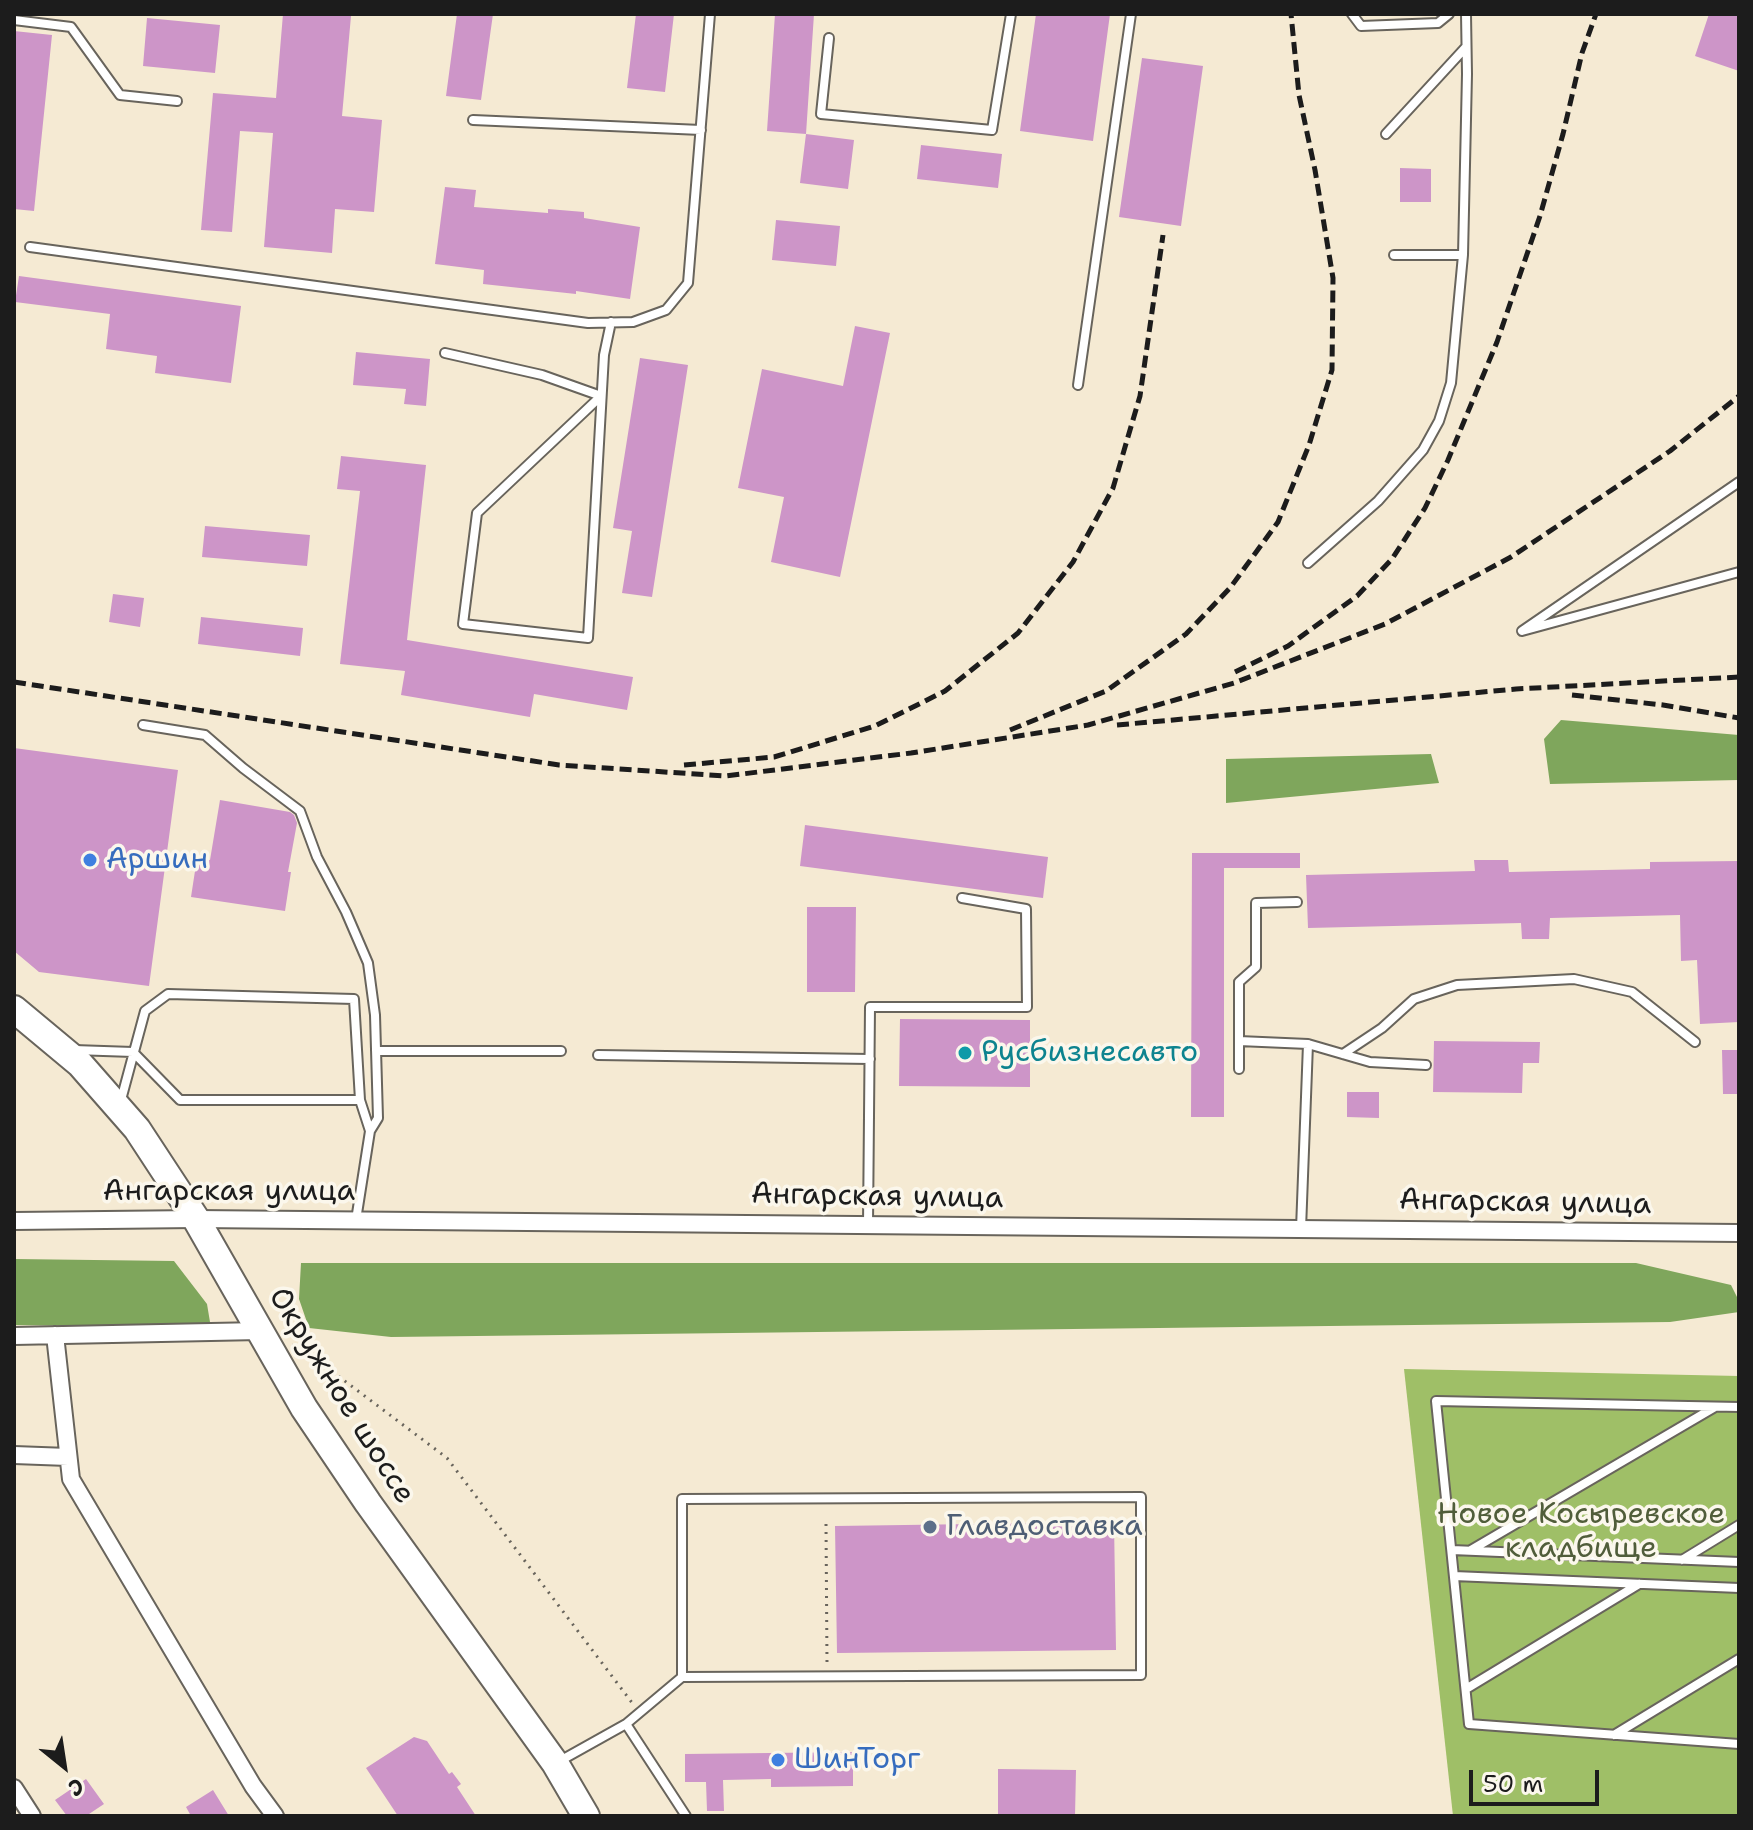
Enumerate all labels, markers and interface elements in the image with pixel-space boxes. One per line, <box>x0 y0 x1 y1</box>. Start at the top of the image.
place label: Аршин <box>106 842 208 878</box>
marker: Аршин <box>81 851 99 869</box>
place label: Русбизнесавто <box>981 1035 1198 1071</box>
marker: Русбизнесавто <box>956 1044 974 1062</box>
street label: Ангарская улица <box>103 1174 355 1210</box>
street label: Ангарская улица <box>750 1177 1004 1217</box>
street label: Ангарская улица <box>1398 1183 1652 1223</box>
street label: Окружное шоссе <box>260 1281 422 1511</box>
park label: Новое Косыревское кладбище <box>1437 1497 1725 1568</box>
place label: Главдоставка <box>946 1509 1143 1545</box>
marker: Главдоставка <box>921 1518 939 1536</box>
north arrow <box>24 1726 104 1806</box>
place label: ШинТорг <box>794 1742 920 1778</box>
marker: ШинТорг <box>769 1751 787 1769</box>
scale bar <box>1473 1754 1603 1804</box>
text: 50 m <box>1483 1768 1543 1800</box>
text: С <box>63 1771 89 1803</box>

